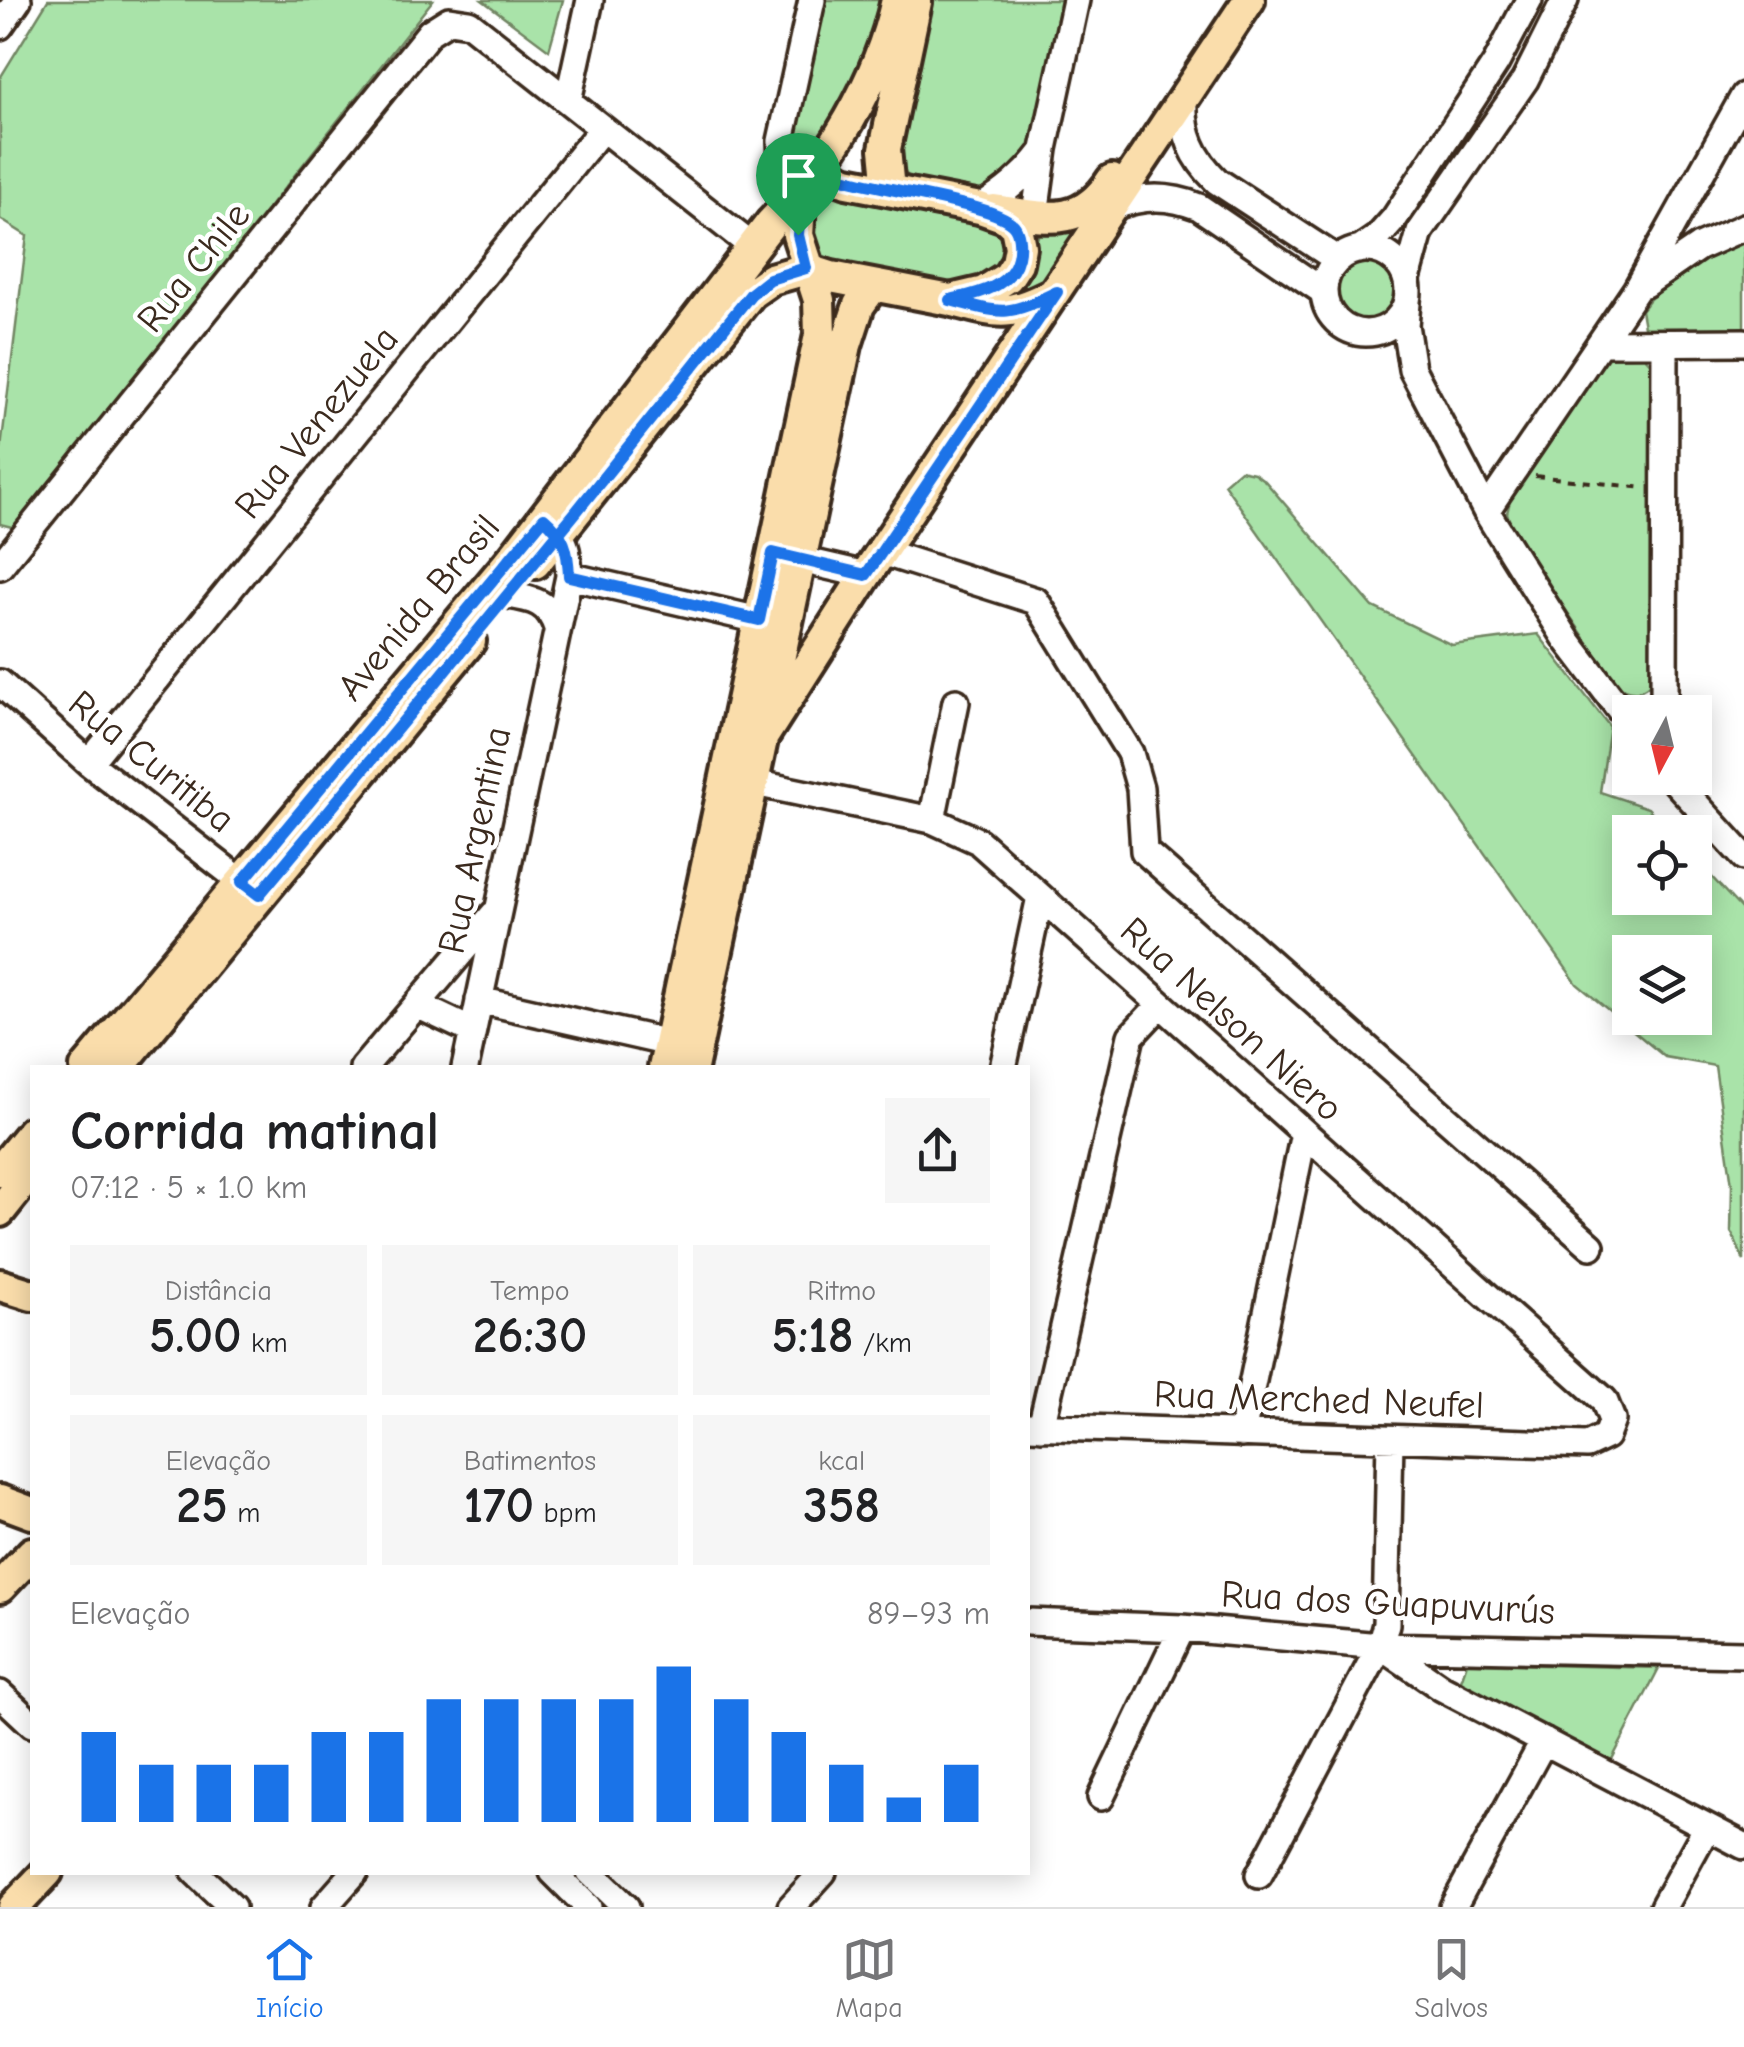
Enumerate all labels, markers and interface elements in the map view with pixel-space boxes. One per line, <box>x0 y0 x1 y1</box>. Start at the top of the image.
pin <box>756 133 841 236</box>
icon: arrive <box>771 148 826 203</box>
street label: Rua Chile <box>128 194 259 341</box>
street label: Rua Venezuela <box>226 318 408 528</box>
street label: Avenida Brasil <box>328 506 509 709</box>
street label: Rua Curitiba <box>60 682 243 842</box>
north arrow <box>1612 695 1712 795</box>
map controls <box>1612 695 1712 1035</box>
street label: Rua Argentina <box>429 723 520 958</box>
button: locate <box>1612 815 1712 915</box>
street label: Rua Nelson Niero <box>1111 909 1351 1131</box>
button: layers <box>1612 935 1712 1035</box>
button: share <box>885 1098 990 1203</box>
text: Corrida matinal <box>70 1099 439 1163</box>
text: 07:12 · 5 × 1.0 km <box>70 1169 307 1206</box>
text: Distância <box>165 1275 272 1307</box>
text: Tempo <box>490 1275 570 1307</box>
text: Ritmo <box>807 1275 876 1307</box>
text: 5.00 <box>149 1307 242 1365</box>
text: 26:30 <box>473 1307 587 1365</box>
text: 5:18 <box>771 1307 854 1365</box>
text: km <box>242 1327 288 1359</box>
text: /km <box>854 1327 912 1359</box>
street label: Rua Merched Neufel <box>1153 1372 1485 1428</box>
text: Elevação <box>166 1445 271 1477</box>
text: Batimentos <box>464 1445 596 1477</box>
text: kcal <box>818 1445 865 1477</box>
text: 25 <box>176 1477 228 1535</box>
text: 170 <box>463 1477 534 1535</box>
text: 358 <box>803 1477 880 1535</box>
text: m <box>228 1497 260 1529</box>
text: bpm <box>534 1497 597 1529</box>
street label: Rua dos Guapuvurús <box>1220 1572 1556 1634</box>
text: Elevação <box>70 1595 190 1632</box>
text: 89–93 m <box>867 1595 990 1632</box>
tab: Início <box>256 1932 323 2024</box>
tab: Mapa <box>835 1932 903 2024</box>
tab: Salvos <box>1415 1932 1488 2024</box>

